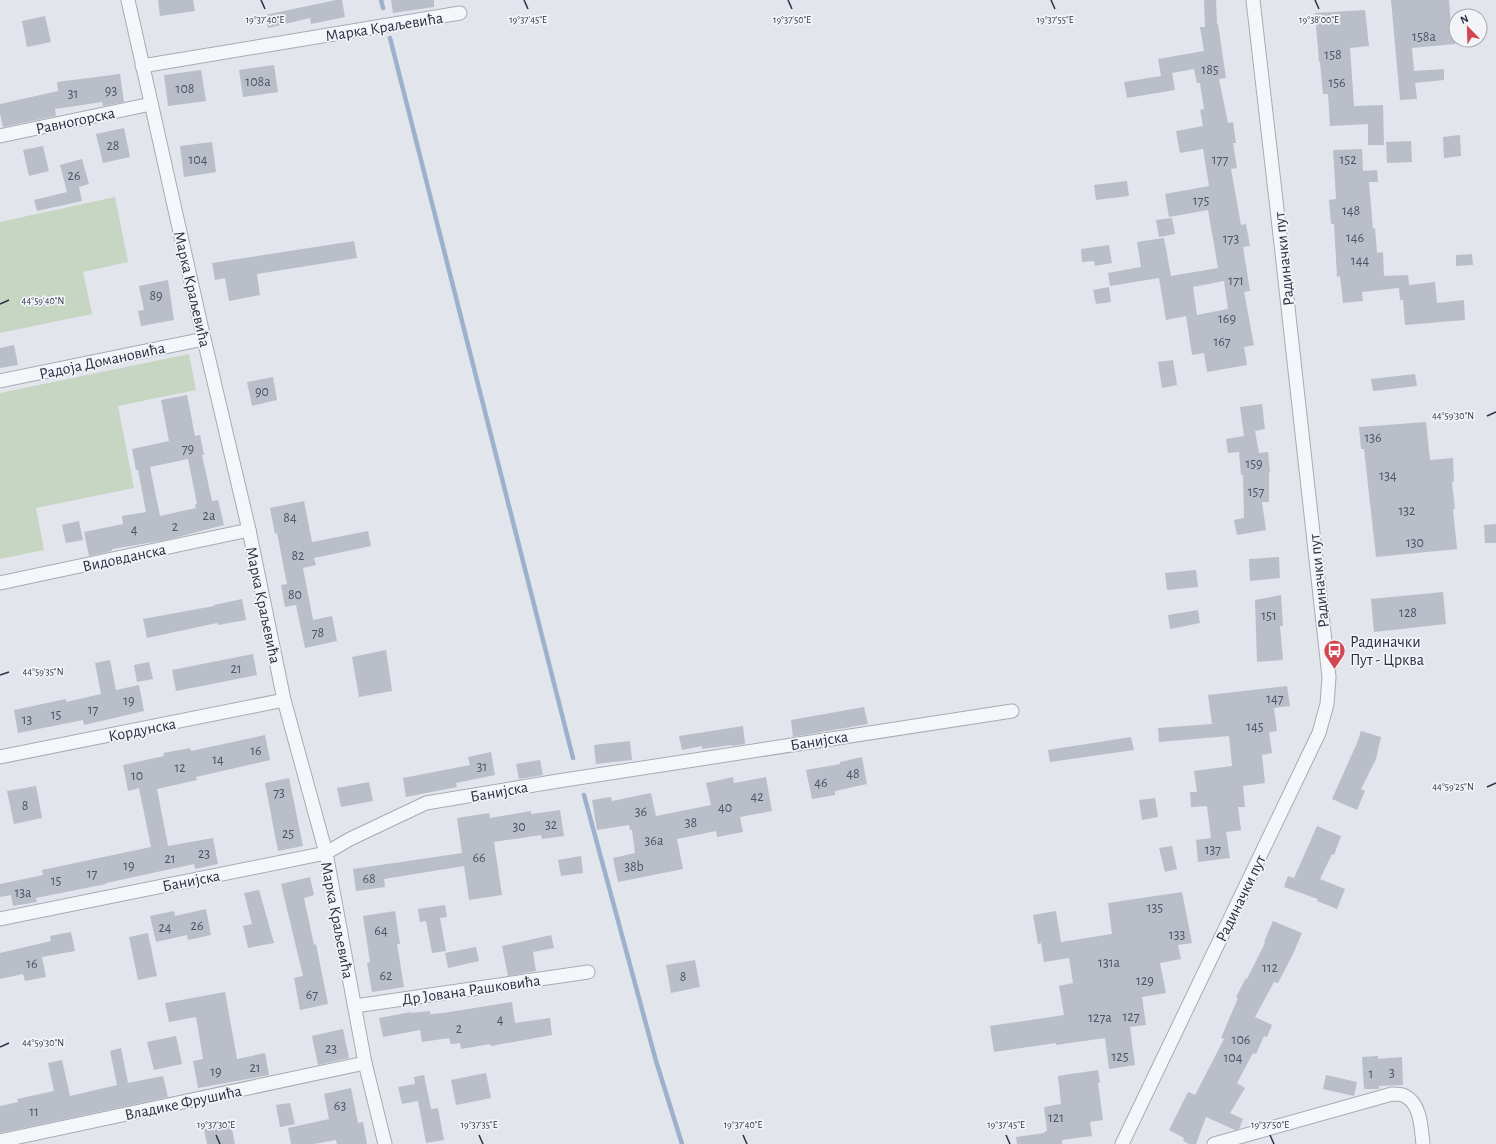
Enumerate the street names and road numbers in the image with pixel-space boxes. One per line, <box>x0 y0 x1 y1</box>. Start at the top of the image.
street label: Марка Краљевића <box>324 10 444 44</box>
street label: Равногорска <box>34 105 116 137</box>
street label: Радиначки пут <box>1271 211 1298 306</box>
street label: Марка Краљевића <box>171 230 213 349</box>
street label: Радоја Домановића <box>38 340 167 383</box>
street label: Радиначки пут <box>1306 533 1333 628</box>
street label: Видовданска <box>81 541 167 575</box>
street label: Марка Краљевића <box>243 545 283 665</box>
street label: Кордунска <box>107 716 178 745</box>
street label: Банијска <box>789 729 849 754</box>
street label: Банијска <box>469 779 529 806</box>
street label: Радиначки пут <box>1213 852 1270 945</box>
street label: Марка Краљевића <box>318 860 356 980</box>
street label: Банијска <box>161 868 222 895</box>
street label: Др Јована Рашковића <box>401 972 541 1008</box>
street label: Владике Фрушића <box>123 1083 243 1124</box>

